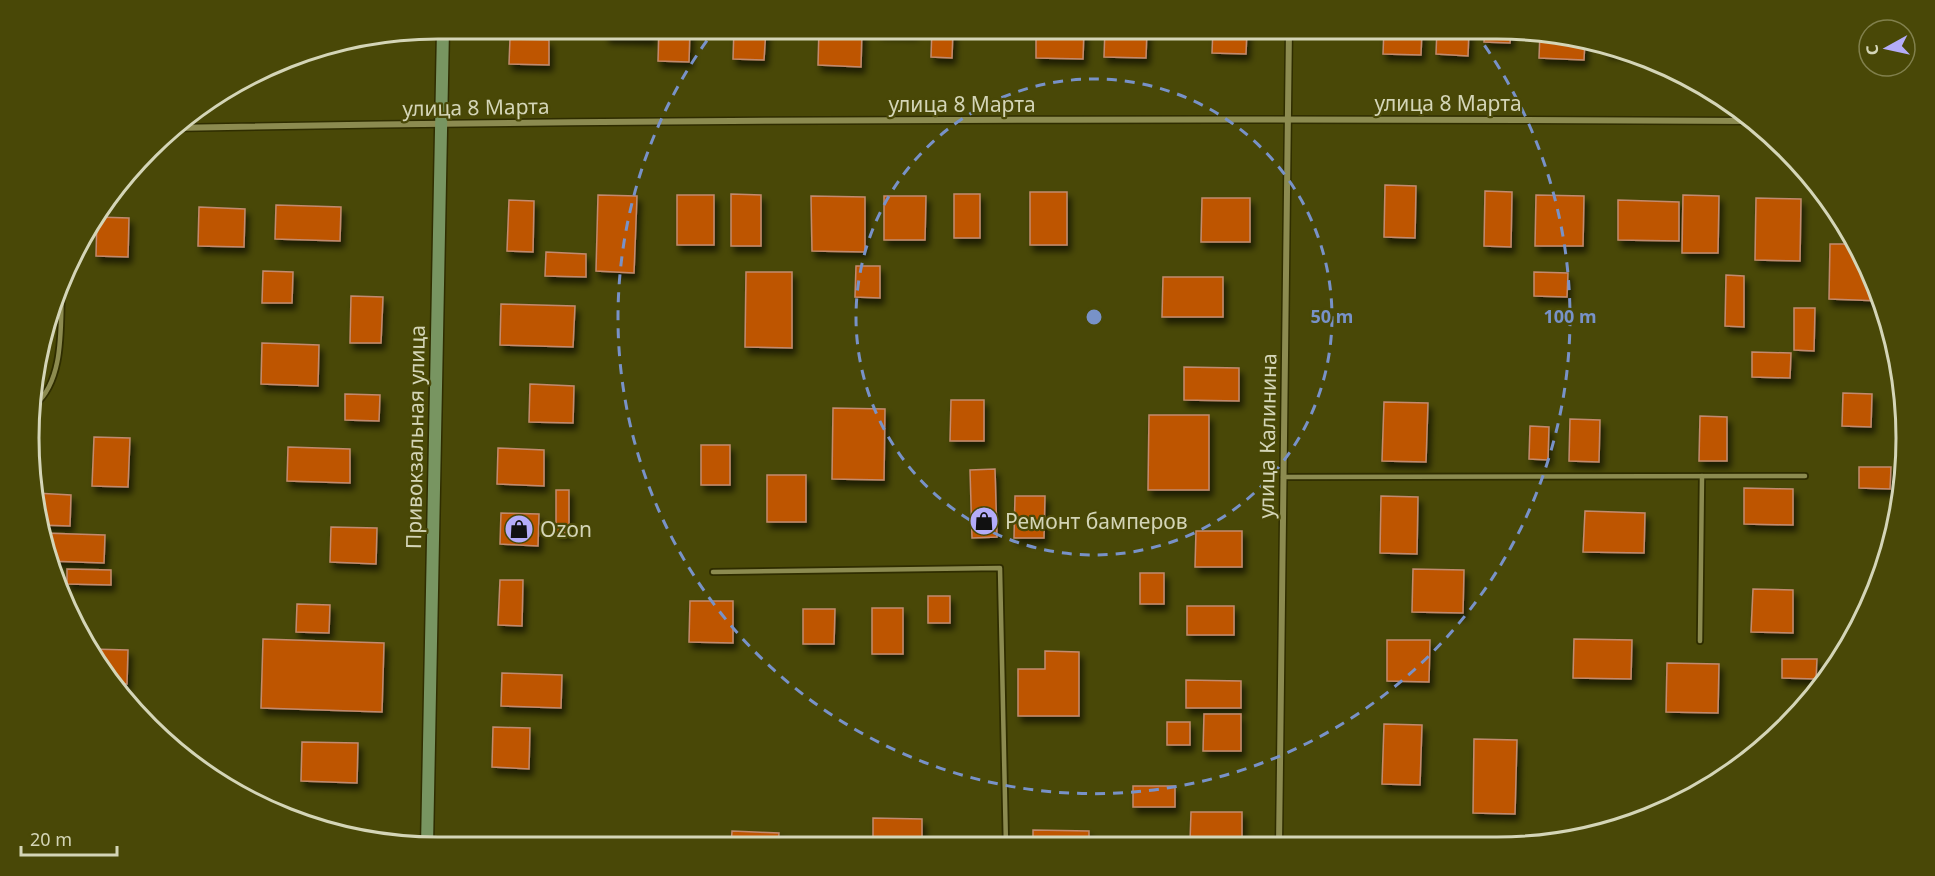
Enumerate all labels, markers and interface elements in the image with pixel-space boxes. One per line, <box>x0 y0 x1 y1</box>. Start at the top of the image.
north arrow <box>1857 18 1917 78</box>
text: С <box>1861 43 1884 57</box>
street label: улица 8 Марта <box>1374 89 1522 117</box>
street label: улица 8 Марта <box>888 90 1036 118</box>
street label: улица 8 Марта <box>402 92 550 122</box>
text: 50 m <box>1311 304 1353 328</box>
text: 100 m <box>1543 304 1597 328</box>
centre of rings <box>1084 307 1104 327</box>
street label: Привокзальная улица <box>399 325 431 549</box>
street label: улица Калинина <box>1252 353 1282 519</box>
shop icon: Ремонт бамперов <box>968 505 1000 537</box>
place label: Ремонт бамперов <box>1005 507 1188 535</box>
shop icon: Ozon <box>503 513 535 545</box>
place label: Ozon <box>540 515 592 543</box>
scale bar <box>21 819 117 857</box>
text: 20 m <box>30 827 72 851</box>

